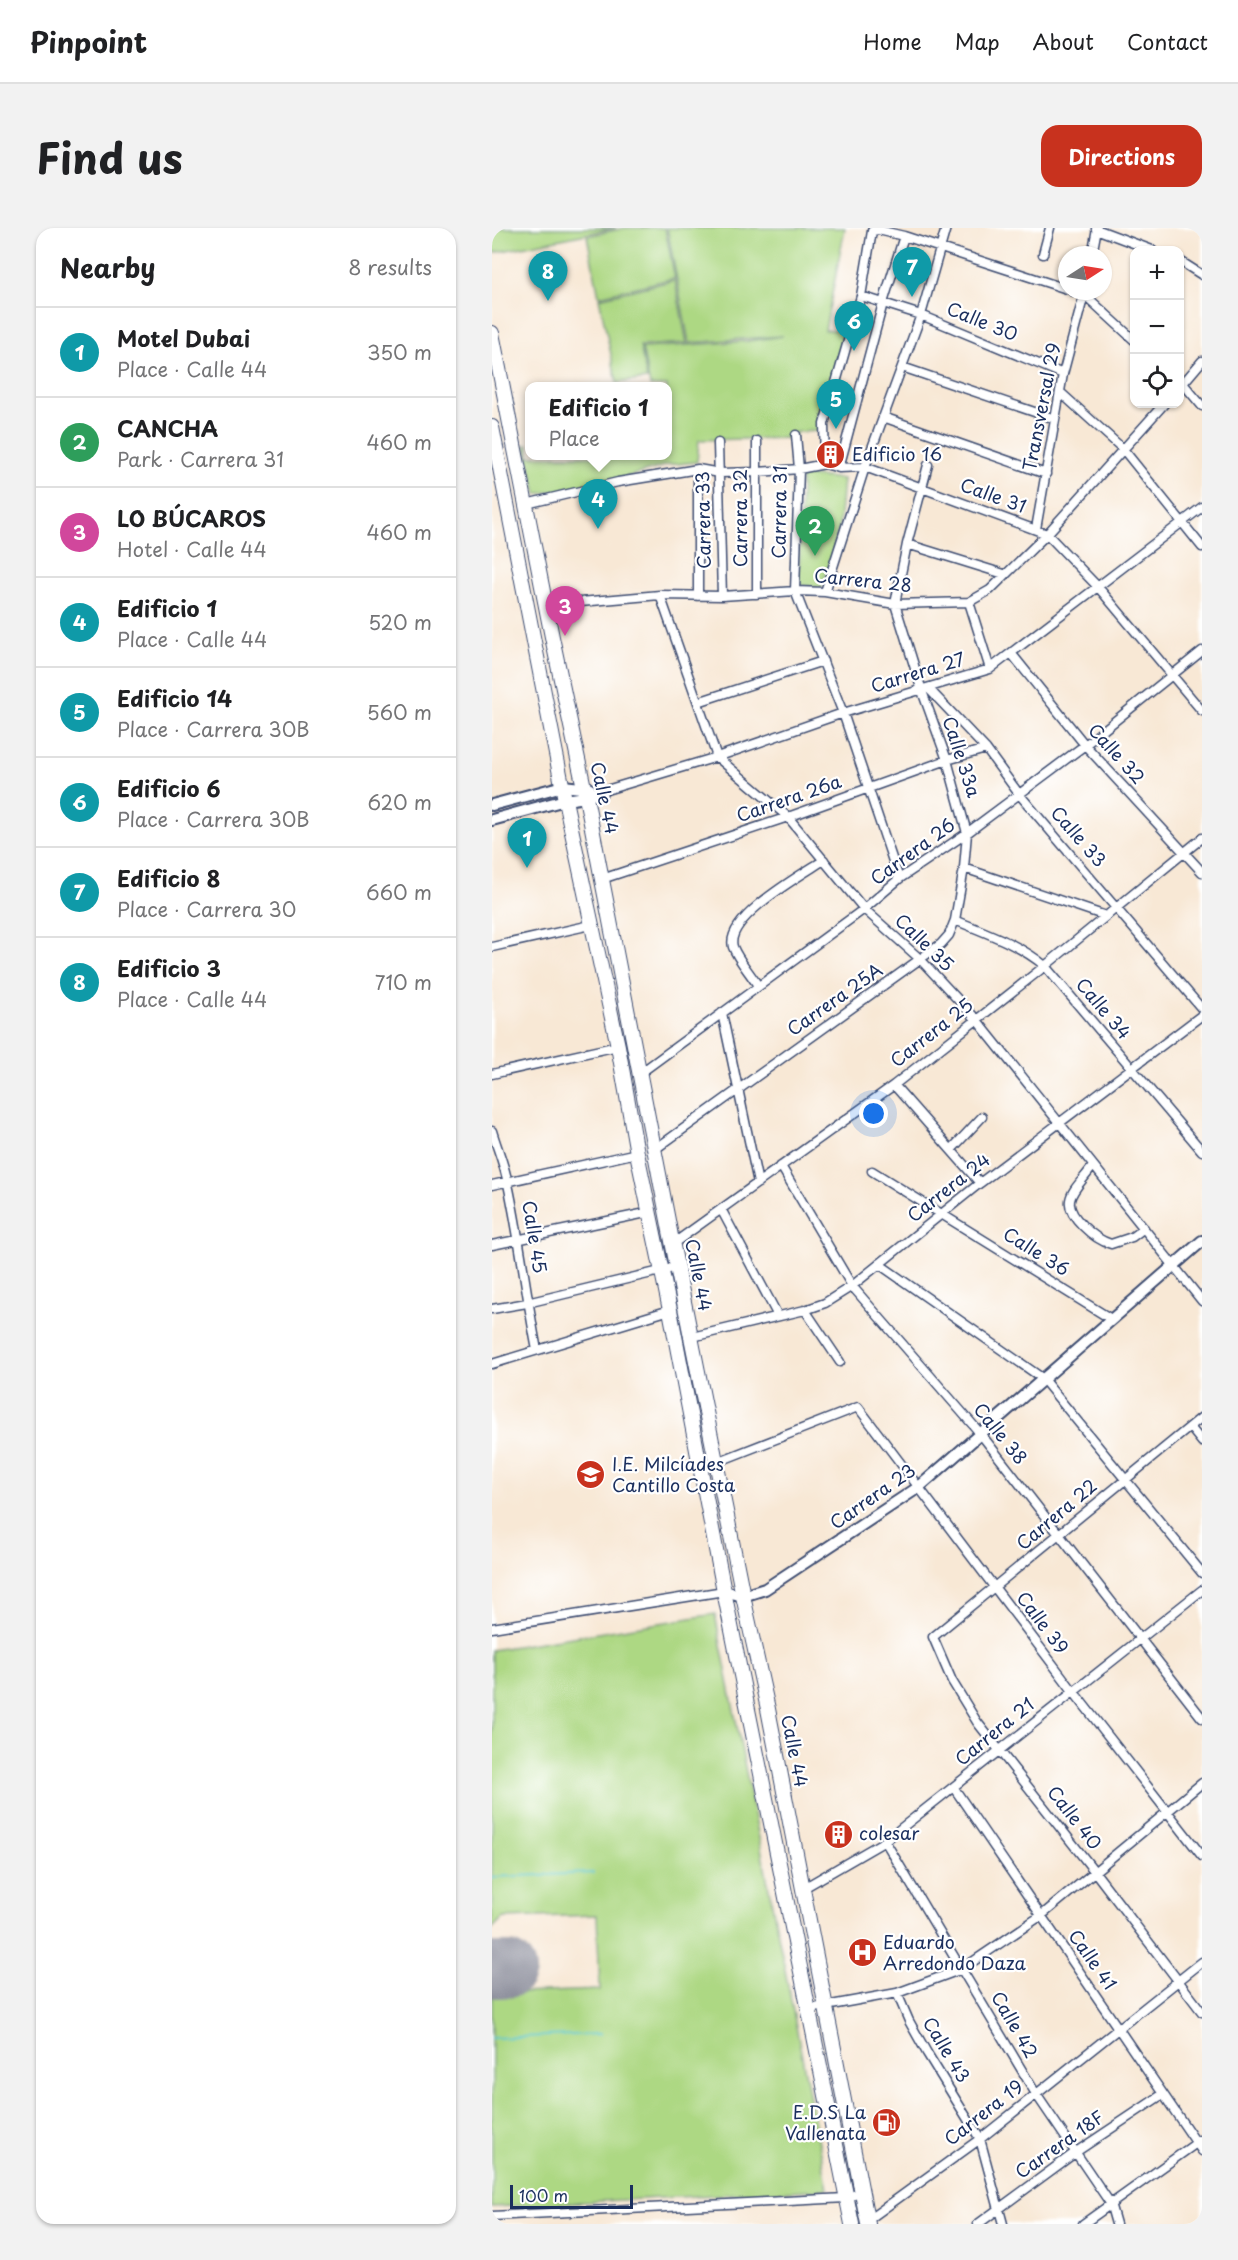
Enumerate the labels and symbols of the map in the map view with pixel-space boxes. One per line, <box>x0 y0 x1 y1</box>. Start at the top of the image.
north arrow <box>1058 246 1112 300</box>
pin: 7 <box>892 248 932 297</box>
pin: 8 <box>528 251 568 301</box>
street label: Calle 30 <box>943 294 1022 347</box>
pin: 6 <box>834 302 874 351</box>
street label: Transversal 29 <box>1015 340 1066 473</box>
pin: 5 <box>816 380 856 429</box>
building icon: Edificio 16 <box>815 439 847 471</box>
place label: Edificio 16 <box>852 440 942 467</box>
street label: Carrera 31 <box>764 465 793 559</box>
street label: Carrera 32 <box>726 469 753 567</box>
street label: Calle 31 <box>957 470 1030 519</box>
street label: Carrera 33 <box>688 471 717 569</box>
pin: 4 <box>578 480 618 529</box>
pin: 2 <box>796 506 834 556</box>
street label: Carrera 28 <box>813 561 913 598</box>
pin: 3 <box>546 586 584 636</box>
street label: Carrera 27 <box>867 644 968 699</box>
street label: Calle 33a <box>937 712 988 801</box>
street label: Calle 32 <box>1082 717 1152 789</box>
street label: Calle 44 <box>585 759 626 836</box>
street label: Carrera 26a <box>732 767 845 828</box>
street label: Calle 33 <box>1045 800 1113 872</box>
street label: Carrera 26 <box>864 811 960 891</box>
pin: 1 <box>507 818 546 868</box>
street label: Calle 35 <box>889 907 961 977</box>
street label: Carrera 25A <box>781 956 888 1042</box>
street label: Calle 34 <box>1070 971 1138 1045</box>
street label: Carrera 25 <box>884 991 978 1073</box>
your location <box>859 1099 888 1128</box>
street label: Carrera 24 <box>901 1146 995 1228</box>
street label: Calle 45 <box>516 1198 555 1275</box>
street label: Calle 36 <box>998 1220 1075 1282</box>
street label: Calle 44 <box>679 1236 720 1313</box>
street label: Calle 38 <box>968 1396 1035 1470</box>
place label: I.E. Milcíades Cantillo Costa <box>612 1450 736 1498</box>
street label: Carrera 23 <box>824 1456 920 1535</box>
school or university icon: I.E. Milcíades Cantillo Costa <box>575 1459 607 1491</box>
street label: Carrera 22 <box>1010 1472 1102 1556</box>
street label: Calle 39 <box>1011 1585 1076 1659</box>
street label: Carrera 21 <box>948 1690 1040 1771</box>
street label: Calle 44 <box>775 1712 816 1789</box>
street label: Calle 40 <box>1042 1779 1109 1855</box>
building icon: colesar <box>822 1818 854 1850</box>
place label: colesar <box>859 1819 920 1846</box>
street label: Calle 41 <box>1063 1923 1124 1995</box>
place label: Eduardo Arredondo Daza <box>883 1928 1026 1976</box>
hospital icon: Eduardo Arredondo Daza <box>846 1937 878 1969</box>
street label: Calle 42 <box>985 1986 1045 2063</box>
street label: Calle 43 <box>917 2011 978 2087</box>
street label: Carrera 19 <box>938 2072 1028 2151</box>
place label: E.D.S La Vallenata <box>785 2098 867 2146</box>
street label: Carrera 18F <box>1009 2103 1109 2184</box>
fuel station icon: E.D.S La Vallenata <box>871 2107 903 2139</box>
scale bar <box>510 2182 633 2210</box>

